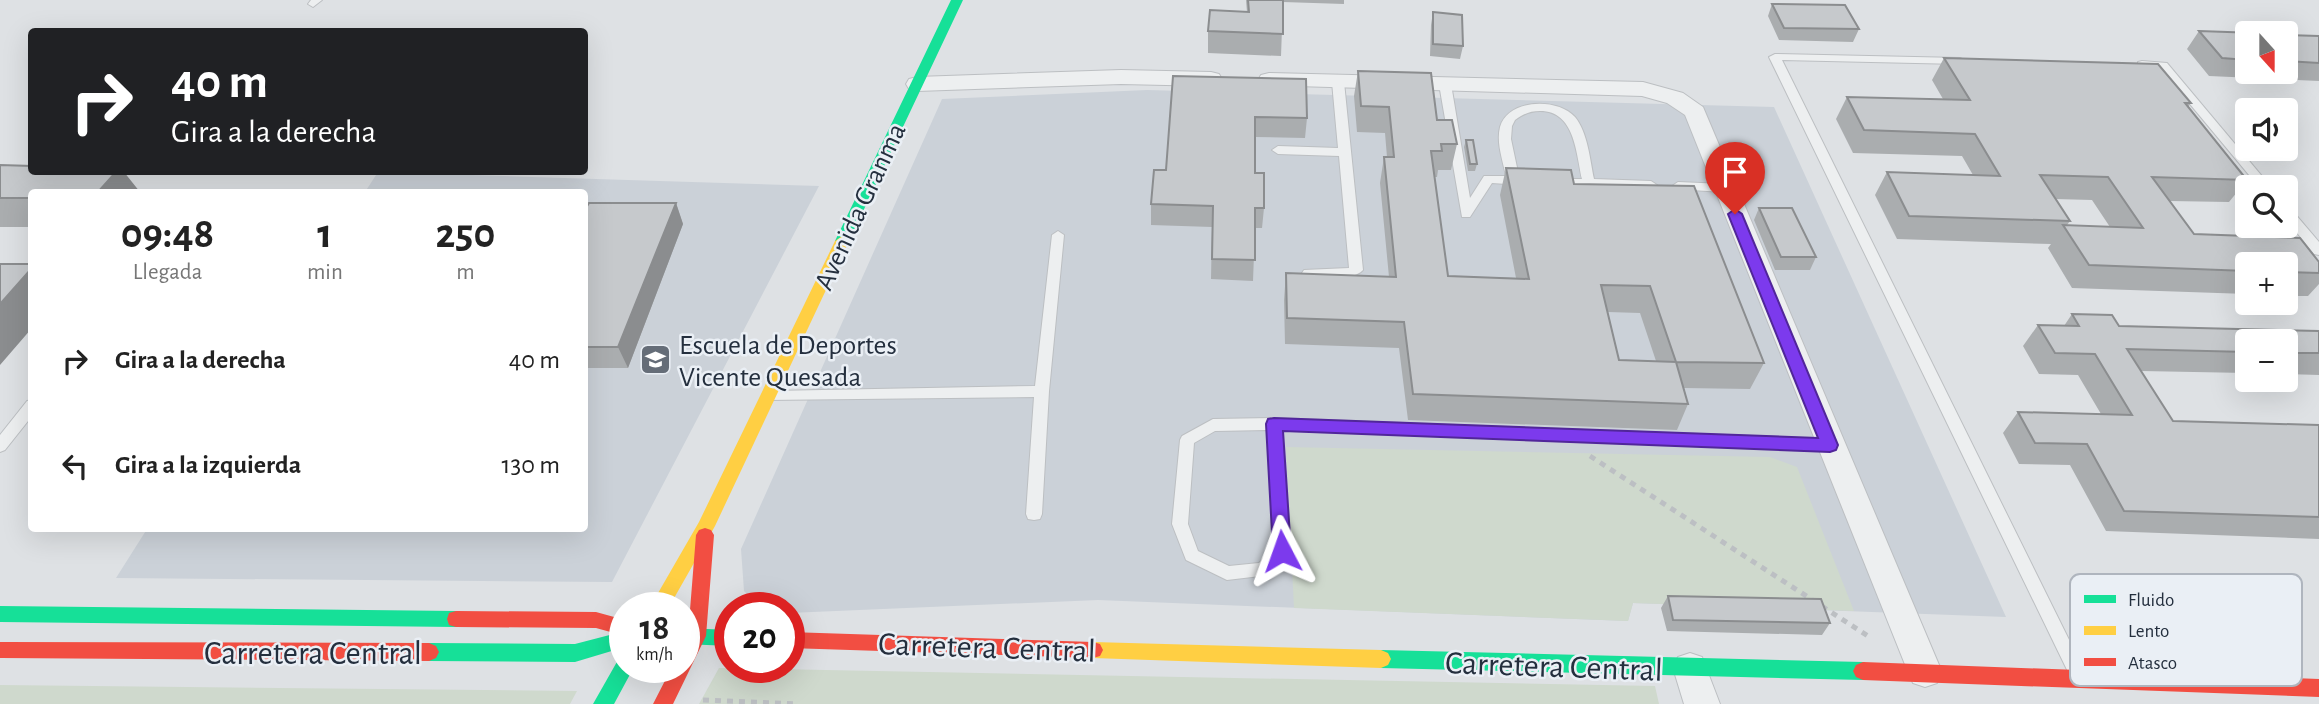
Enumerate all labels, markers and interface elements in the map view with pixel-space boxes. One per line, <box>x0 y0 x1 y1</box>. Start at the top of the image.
north arrow <box>2235 21 2298 84</box>
map controls <box>2235 21 2298 392</box>
icon: right <box>56 56 147 147</box>
text: 40 m <box>171 58 268 107</box>
button: sound <box>2235 98 2298 161</box>
text: Gira a la derecha <box>171 116 376 148</box>
street label: Avenida Granma <box>810 119 912 295</box>
pin <box>1705 142 1765 214</box>
icon: arrive <box>1716 153 1754 191</box>
button: search <box>2235 175 2298 238</box>
text: 09:48 <box>121 213 214 255</box>
text: 1 <box>317 213 332 255</box>
text: 250 <box>435 213 495 255</box>
button: + <box>2235 252 2298 315</box>
text: Llegada <box>133 261 202 284</box>
text: min <box>307 261 343 284</box>
text: m <box>456 261 475 284</box>
button: − <box>2235 329 2298 392</box>
place label: Escuela de Deportes Vicente Quesada <box>679 332 897 392</box>
icon: right <box>56 342 94 380</box>
school or university icon: Escuela de Deportes Vicente Quesada <box>639 343 673 377</box>
text: Gira a la derecha <box>115 347 286 373</box>
text: 40 m <box>509 347 560 373</box>
icon: left <box>56 447 94 485</box>
text: Gira a la izquierda <box>115 452 301 478</box>
text: 130 m <box>502 452 560 478</box>
position arrow <box>1245 514 1319 588</box>
legend <box>2070 574 2302 686</box>
text: Fluido <box>2128 591 2174 610</box>
speed limit sign: 20 <box>714 592 805 683</box>
text: 18 <box>640 611 669 646</box>
text: Lento <box>2128 622 2169 641</box>
street label: Carretera Central <box>877 628 1096 669</box>
street label: Carretera Central <box>204 638 422 671</box>
text: km/h <box>636 646 673 664</box>
street label: Carretera Central <box>1444 647 1663 688</box>
text: Atasco <box>2128 654 2177 673</box>

